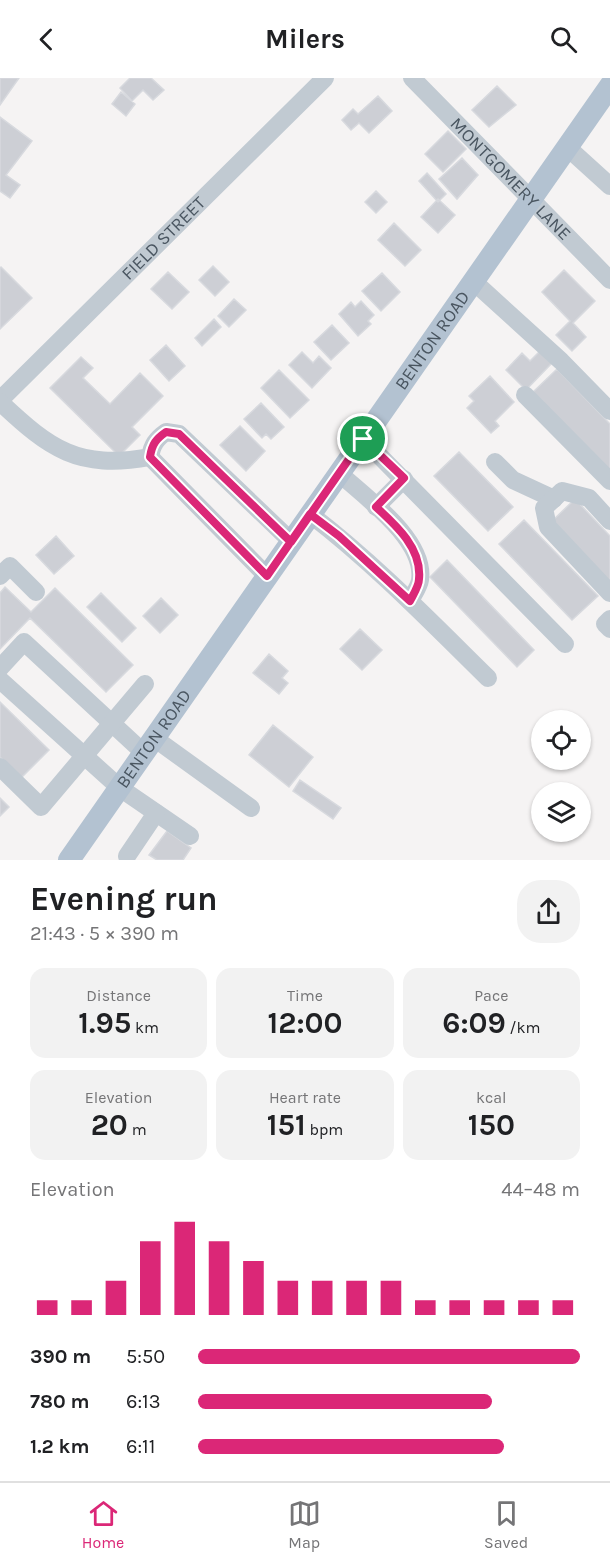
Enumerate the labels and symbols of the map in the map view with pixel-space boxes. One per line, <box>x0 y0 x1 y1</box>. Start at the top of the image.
street label: MONTGOMERY LANE <box>446 113 576 245</box>
street label: FIELD STREET <box>117 192 210 284</box>
street label: BENTON ROAD <box>390 287 474 394</box>
pin <box>337 413 388 464</box>
street label: BENTON ROAD <box>112 685 196 792</box>

